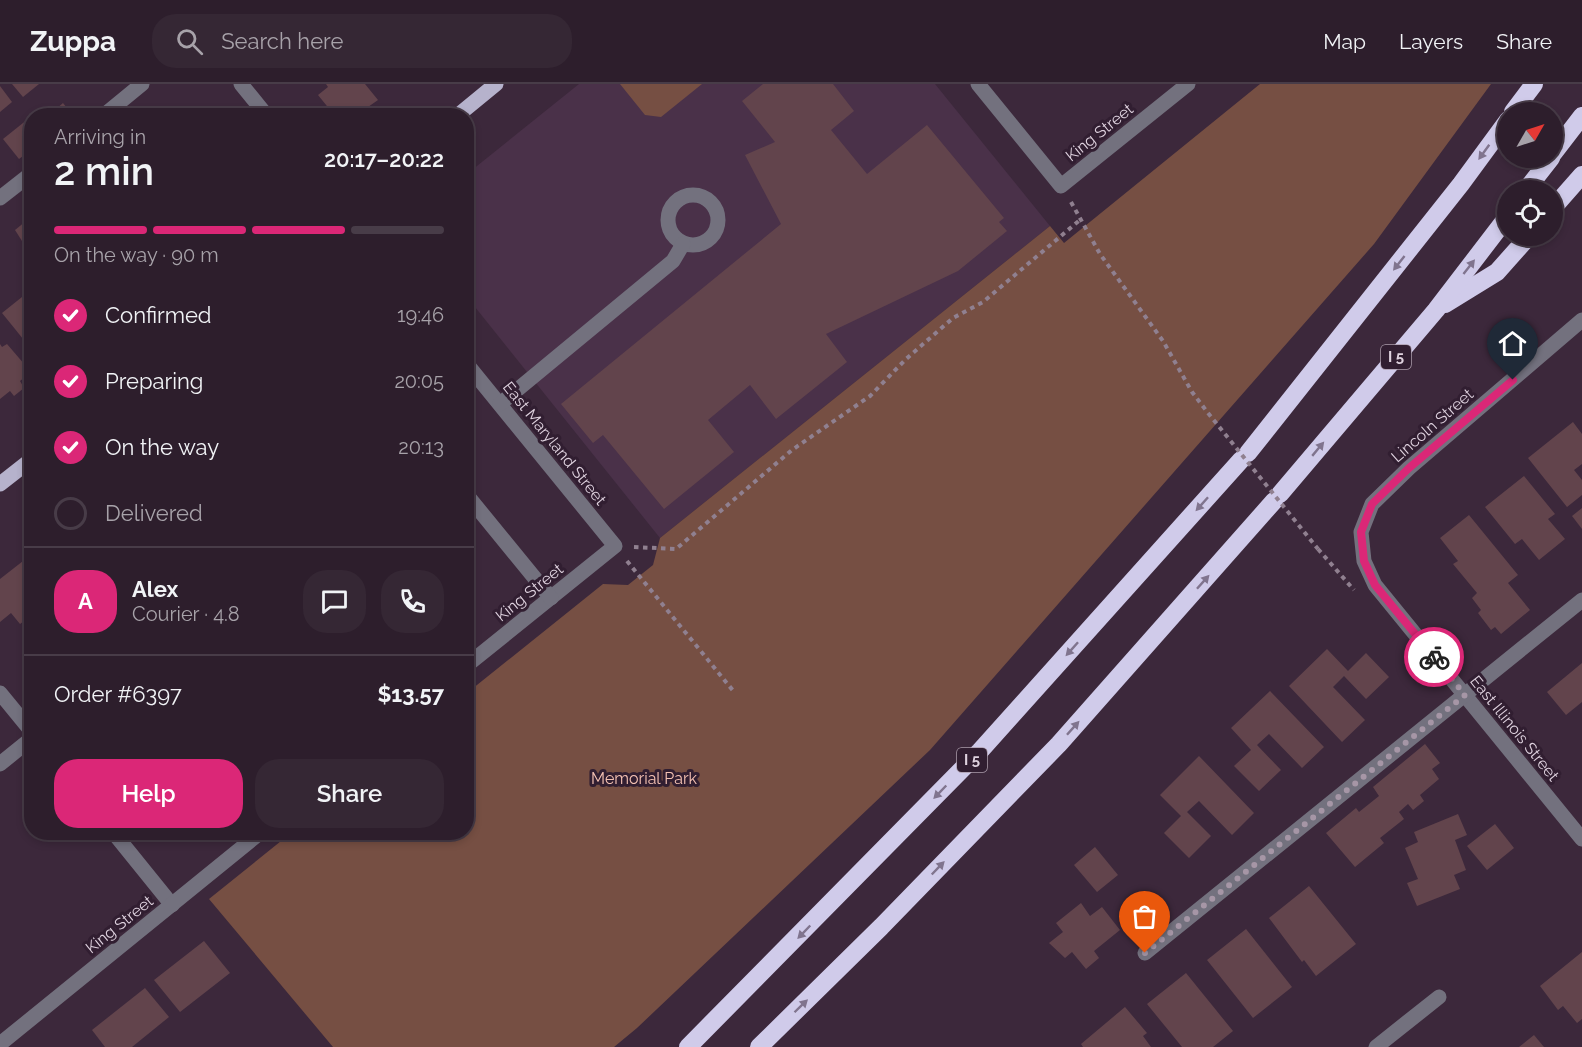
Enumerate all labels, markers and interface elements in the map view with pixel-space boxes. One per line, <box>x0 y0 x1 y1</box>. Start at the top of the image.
search box <box>152 14 572 68</box>
text: Zuppa <box>30 25 116 58</box>
icon: search <box>173 25 206 58</box>
text: Search here <box>221 28 343 54</box>
text: Map <box>1323 29 1366 54</box>
text: Layers <box>1399 29 1463 54</box>
text: Share <box>1496 29 1552 54</box>
street label: King Street <box>1062 99 1137 165</box>
north arrow <box>1497 102 1563 168</box>
map controls <box>1497 102 1563 246</box>
text: Arriving in <box>54 125 146 149</box>
one-way arrow <box>1478 144 1490 160</box>
text: 20:17–20:22 <box>324 146 444 172</box>
text: 2 min <box>54 148 154 194</box>
button: locate <box>1497 180 1563 246</box>
text: On the way · 90 m <box>54 243 219 267</box>
one-way arrow <box>1392 255 1405 271</box>
one-way arrow <box>1463 259 1475 274</box>
icon: check <box>54 299 87 332</box>
text: Confirmed <box>105 302 212 328</box>
text: 19:46 <box>397 303 444 327</box>
pin <box>1487 318 1538 380</box>
icon: home <box>1496 327 1529 360</box>
road number: I 5 <box>1381 345 1411 369</box>
icon: check <box>54 365 87 398</box>
text: Preparing <box>105 368 203 394</box>
text: 20:05 <box>394 369 444 393</box>
street label: East Maryland Street <box>499 378 611 509</box>
street label: Lincoln Street <box>1387 384 1478 466</box>
icon: check <box>54 431 87 464</box>
text: On the way <box>105 434 219 460</box>
text: 20:13 <box>398 435 444 459</box>
one-way arrow <box>1311 442 1324 457</box>
one-way arrow <box>1196 496 1209 511</box>
text: Delivered <box>105 500 203 526</box>
street label: King Street <box>492 559 567 625</box>
button: chat <box>303 570 366 633</box>
button: phone <box>381 570 444 633</box>
one-way arrow <box>1196 574 1210 589</box>
text: Alex <box>132 576 178 602</box>
text: A <box>78 588 93 614</box>
text: Courier · 4.8 <box>132 602 240 626</box>
courier <box>1404 627 1464 687</box>
one-way arrow <box>1066 641 1079 656</box>
icon: bike <box>1418 641 1451 674</box>
street label: East Illinois Street <box>1466 672 1563 785</box>
text: Order #6397 <box>54 681 182 707</box>
text: $13.57 <box>377 681 444 707</box>
one-way arrow <box>1066 720 1080 735</box>
road number: I 5 <box>957 748 987 772</box>
button: Help <box>54 759 243 828</box>
button: Share <box>255 759 444 828</box>
park label: Memorial Park <box>591 769 697 788</box>
one-way arrow <box>934 785 948 799</box>
one-way arrow <box>931 862 945 876</box>
street label: King Street <box>82 891 157 957</box>
pin <box>1119 891 1170 953</box>
icon: bag <box>1128 900 1161 933</box>
one-way arrow <box>797 924 811 939</box>
one-way arrow <box>793 999 808 1013</box>

